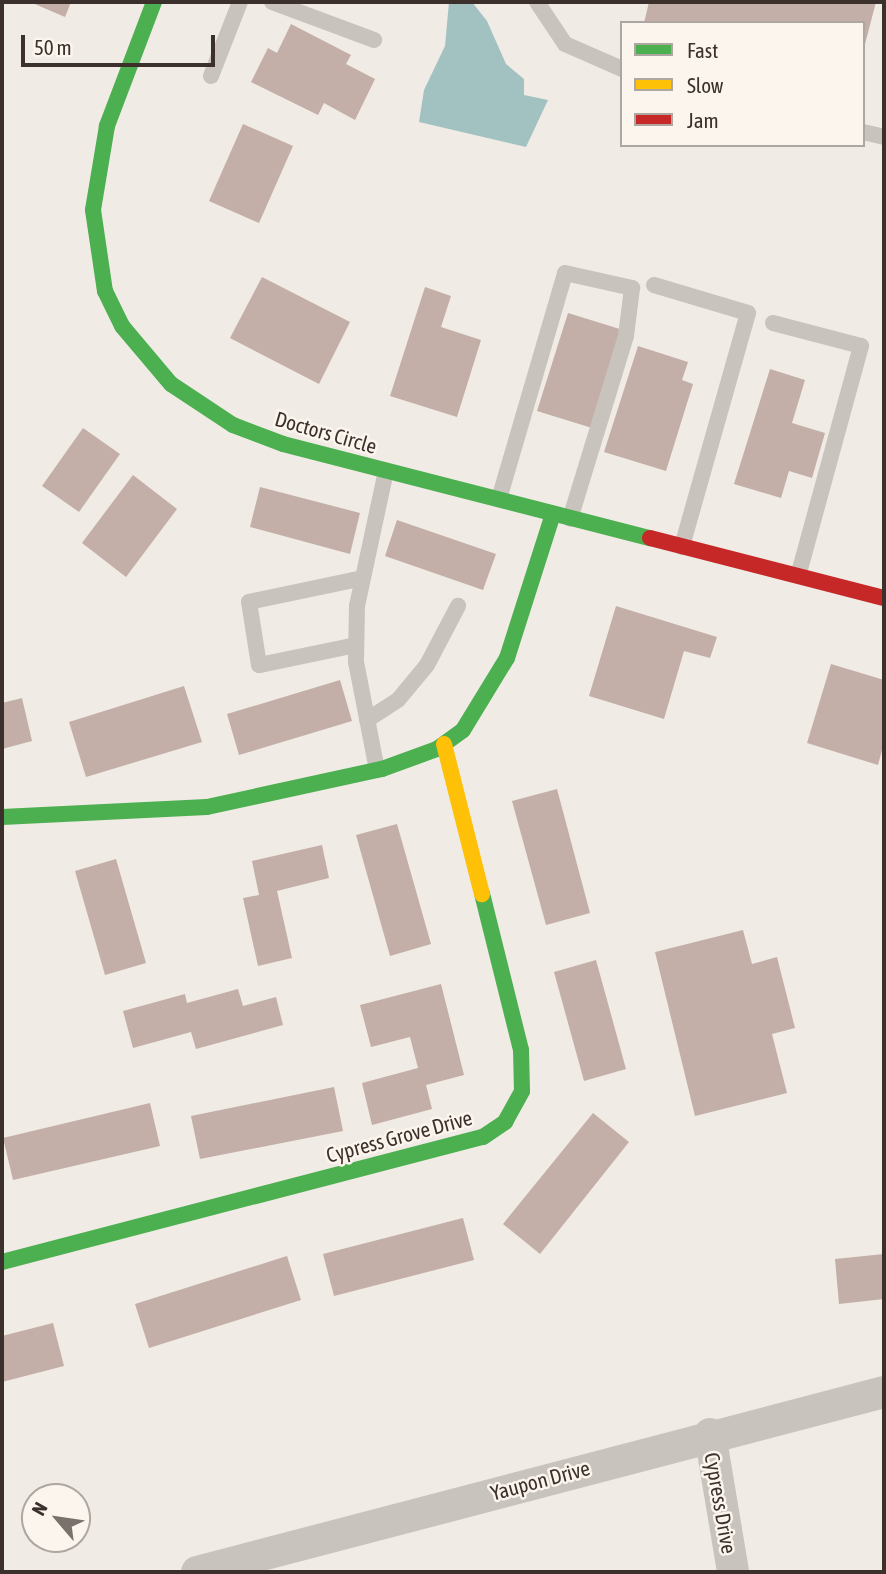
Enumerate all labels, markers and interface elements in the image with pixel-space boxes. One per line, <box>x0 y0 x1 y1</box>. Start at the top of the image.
scale bar <box>24 21 219 65</box>
legend <box>620 21 865 147</box>
text: 50 m <box>34 35 72 59</box>
text: Fast <box>687 38 718 62</box>
text: Slow <box>687 73 723 97</box>
text: Jam <box>687 108 719 132</box>
street label: Doctors Circle <box>272 405 380 459</box>
street label: Cypress Grove Drive <box>323 1104 475 1168</box>
street label: Cypress Drive <box>700 1450 742 1556</box>
street label: Yaupon Drive <box>488 1455 592 1505</box>
north arrow <box>21 1483 91 1553</box>
text: N <box>27 1499 52 1519</box>

